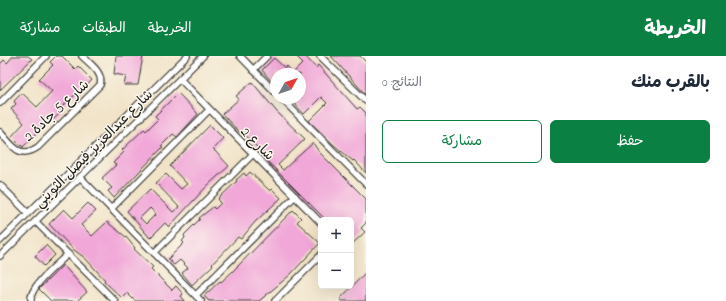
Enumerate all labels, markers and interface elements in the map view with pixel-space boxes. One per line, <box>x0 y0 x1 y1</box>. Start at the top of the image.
text: الخريطة <box>644 16 706 43</box>
text: مشاركة <box>20 18 60 39</box>
text: الطبقات <box>82 18 126 39</box>
text: الخريطة <box>148 18 191 39</box>
north arrow <box>270 68 306 104</box>
text: بالقرب منك <box>631 70 710 95</box>
text: النتائج: 0 <box>382 73 422 92</box>
street label: شارع 5 جادة 2 <box>20 75 95 147</box>
street label: شارع عبدالعزيز فيصل الثويني <box>30 85 159 214</box>
button: مشاركة <box>382 120 542 163</box>
button: حفظ <box>550 120 710 163</box>
street label: شارع 2 <box>235 122 279 166</box>
map controls <box>318 217 354 289</box>
button: + <box>318 217 354 253</box>
button: − <box>318 253 354 289</box>

